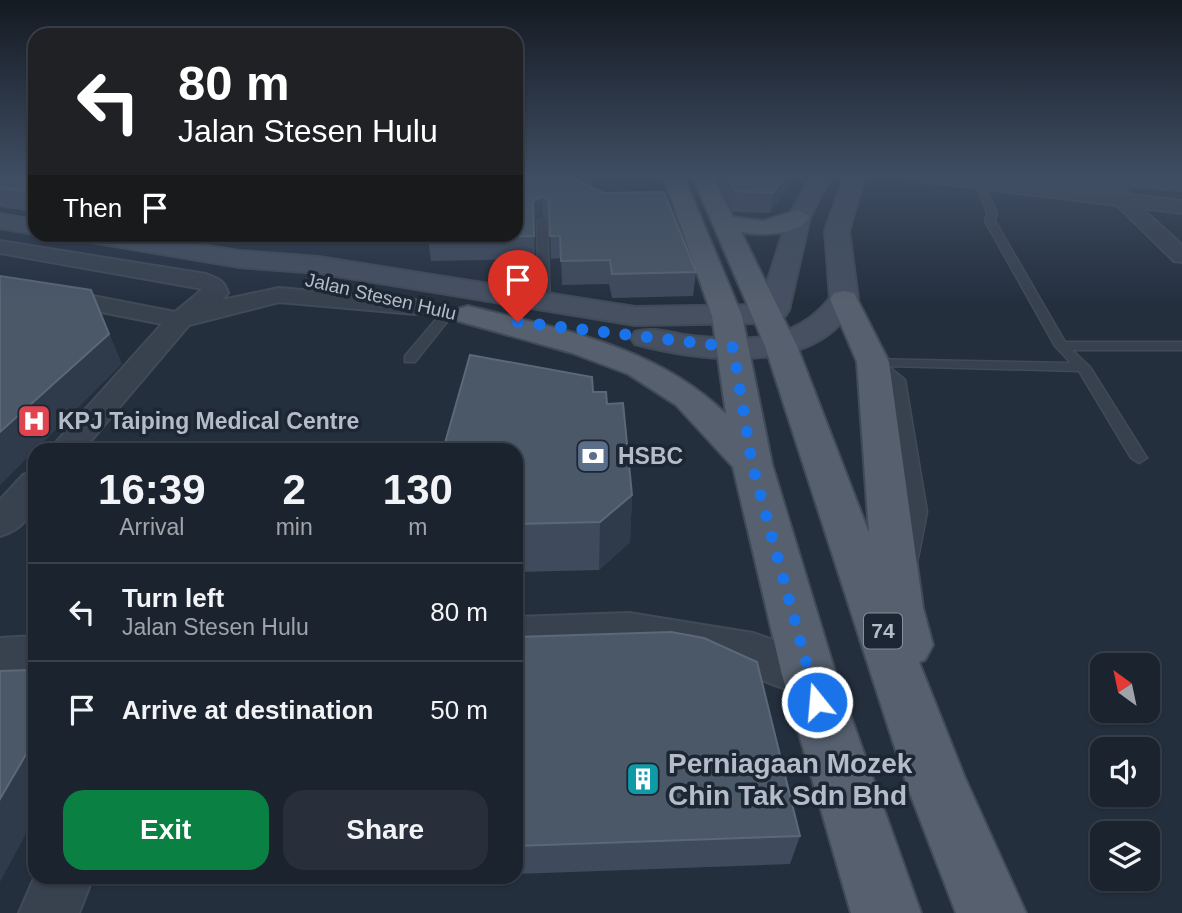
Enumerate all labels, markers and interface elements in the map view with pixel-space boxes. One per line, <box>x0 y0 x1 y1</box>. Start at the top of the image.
icon: left <box>63 56 154 147</box>
text: 80 m <box>178 56 290 110</box>
text: Jalan Stesen Hulu <box>178 113 438 149</box>
icon: arrive <box>136 189 174 227</box>
text: Then <box>63 193 122 223</box>
pin <box>488 250 548 322</box>
icon: arrive <box>499 261 537 299</box>
street label: Jalan Stesen Hulu <box>303 269 458 324</box>
hospital icon: KPJ Taiping Medical Centre <box>15 402 53 440</box>
place label: KPJ Taiping Medical Centre <box>58 408 359 434</box>
bank icon: HSBC <box>574 437 612 475</box>
place label: HSBC <box>618 443 683 469</box>
text: 16:39 <box>98 466 206 513</box>
text: 2 <box>282 466 306 513</box>
text: 130 <box>383 466 453 513</box>
text: Arrival <box>119 514 184 540</box>
text: min <box>276 514 313 540</box>
text: m <box>408 514 427 540</box>
text: Turn left <box>122 583 224 613</box>
icon: left <box>63 593 101 631</box>
text: 80 m <box>430 597 488 627</box>
text: Jalan Stesen Hulu <box>122 614 309 640</box>
road number: 74 <box>864 614 902 648</box>
north arrow <box>1090 653 1160 723</box>
map controls <box>1090 653 1160 891</box>
position arrow <box>780 665 854 739</box>
icon: arrive <box>63 691 101 729</box>
text: Arrive at destination <box>122 695 373 725</box>
text: 50 m <box>430 695 488 725</box>
button: sound <box>1090 737 1160 807</box>
place label: Perniagaan Mozek Chin Tak Sdn Bhd <box>668 748 913 811</box>
building icon: Perniagaan Mozek Chin Tak Sdn Bhd <box>624 760 662 798</box>
button: Exit <box>63 790 269 870</box>
button: Share <box>283 790 488 870</box>
button: layers <box>1090 821 1160 891</box>

